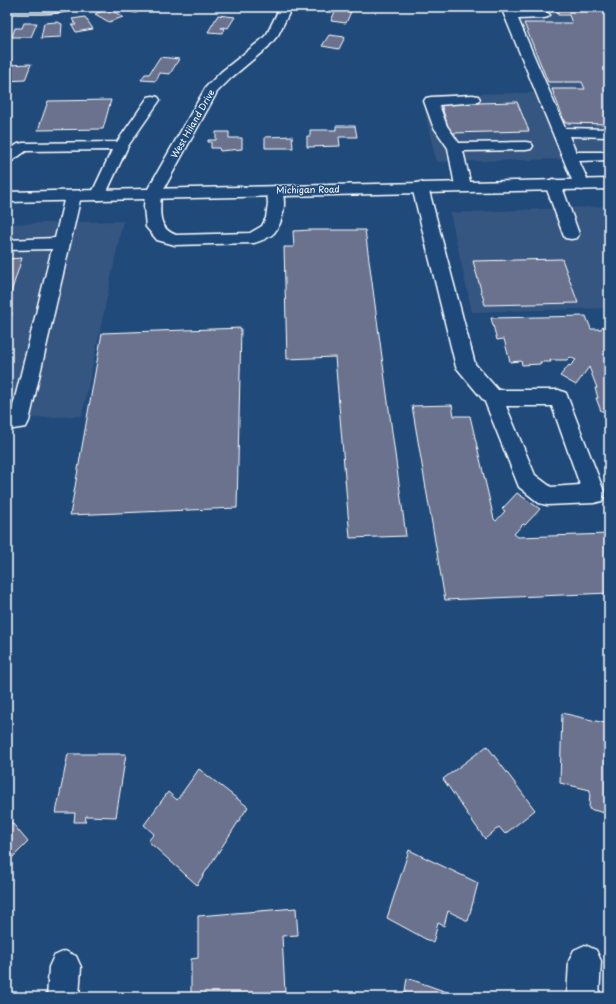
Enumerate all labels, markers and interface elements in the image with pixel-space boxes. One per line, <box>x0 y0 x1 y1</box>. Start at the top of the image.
street label: West Hiland Drive <box>167 86 218 161</box>
street label: Michigan Road <box>276 181 340 197</box>

